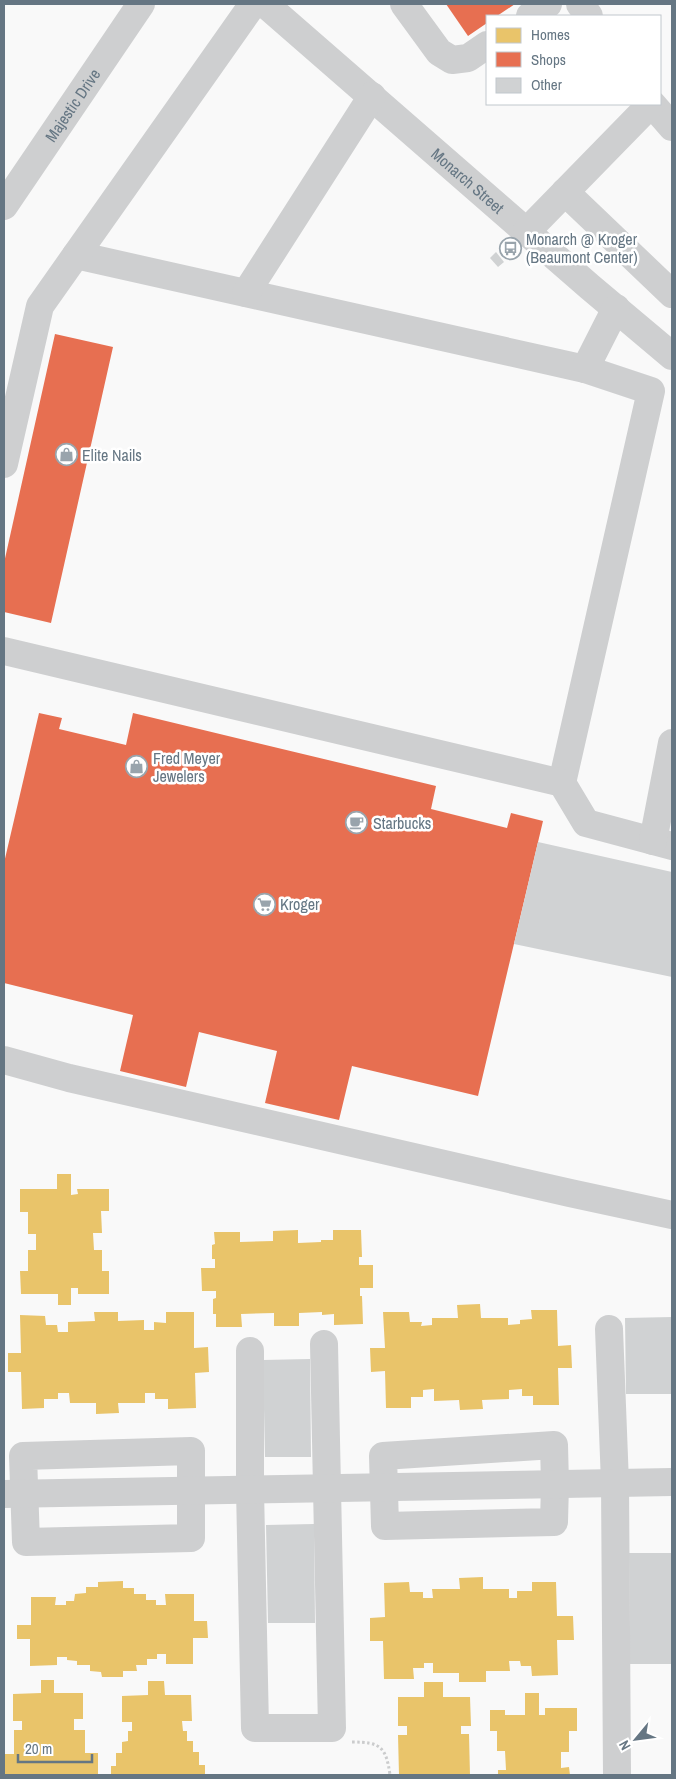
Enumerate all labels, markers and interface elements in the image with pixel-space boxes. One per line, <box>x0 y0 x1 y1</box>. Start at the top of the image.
legend <box>486 15 661 105</box>
text: Homes <box>531 24 570 45</box>
text: Shops <box>531 49 566 70</box>
street label: Majestic Drive <box>40 64 105 146</box>
text: Other <box>531 74 562 95</box>
street label: Monarch Street <box>427 143 509 219</box>
place label: Monarch @ Kroger (Beaumont Center) <box>526 228 638 268</box>
bus stop icon: Monarch @ Kroger (Beaumont Center) <box>498 236 522 260</box>
shop icon: Elite Nails <box>54 443 78 467</box>
place label: Elite Nails <box>82 444 142 466</box>
place label: Fred Meyer Jewelers <box>153 747 221 787</box>
shop icon: Fred Meyer Jewelers <box>125 755 149 779</box>
cafe icon: Starbucks <box>345 811 369 835</box>
place label: Starbucks <box>373 812 431 834</box>
supermarket icon: Kroger <box>252 892 276 916</box>
place label: Kroger <box>280 893 320 915</box>
north arrow <box>611 1714 661 1764</box>
scale bar <box>18 1732 91 1764</box>
text: N <box>615 1737 635 1753</box>
text: 20 m <box>25 1738 52 1759</box>

